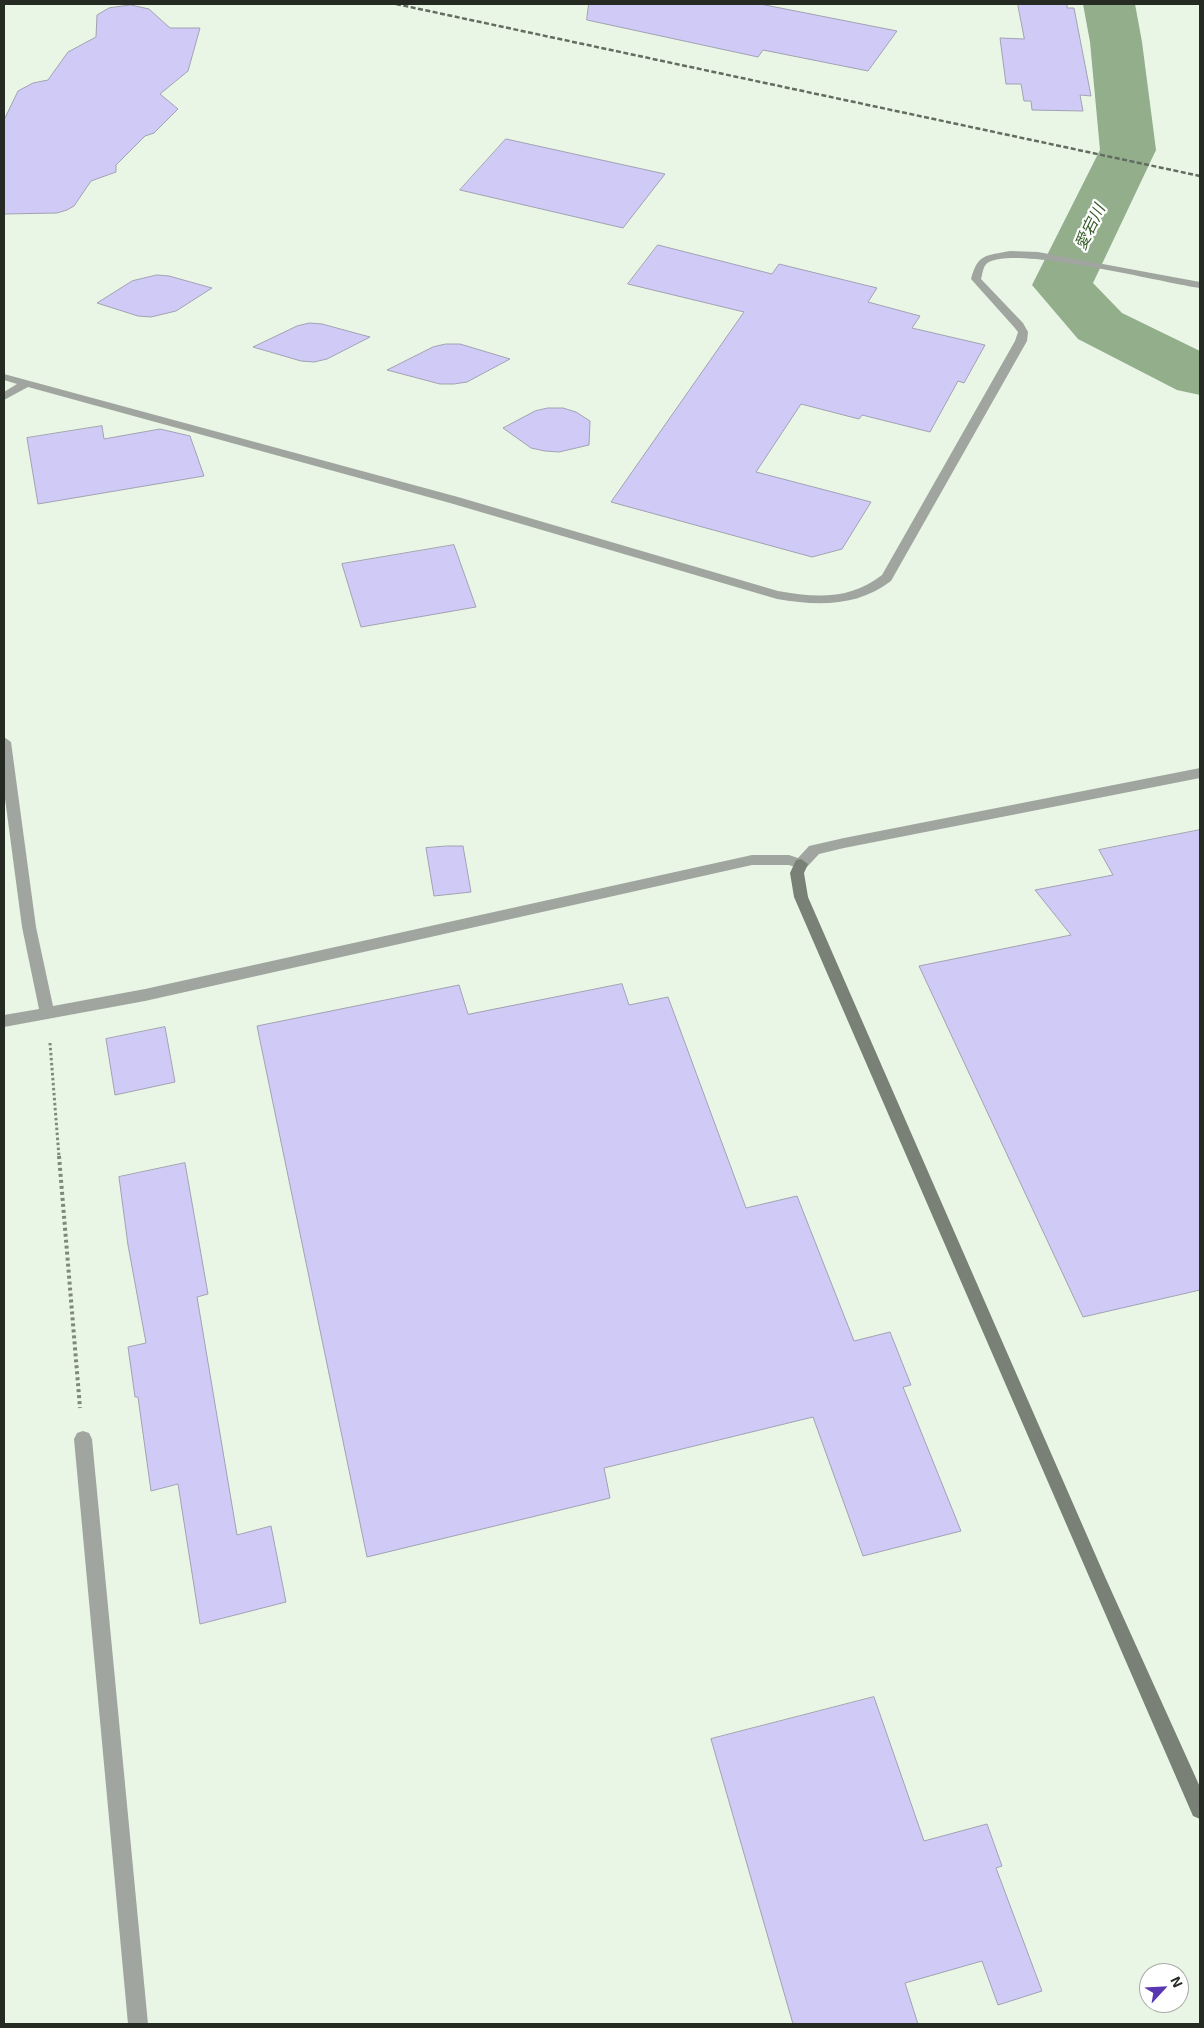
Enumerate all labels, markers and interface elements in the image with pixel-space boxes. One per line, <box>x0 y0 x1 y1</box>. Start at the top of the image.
water label: 愛宕川 <box>1071 201 1109 253</box>
north arrow <box>1139 1963 1189 2013</box>
text: N <box>1167 1974 1187 1990</box>

